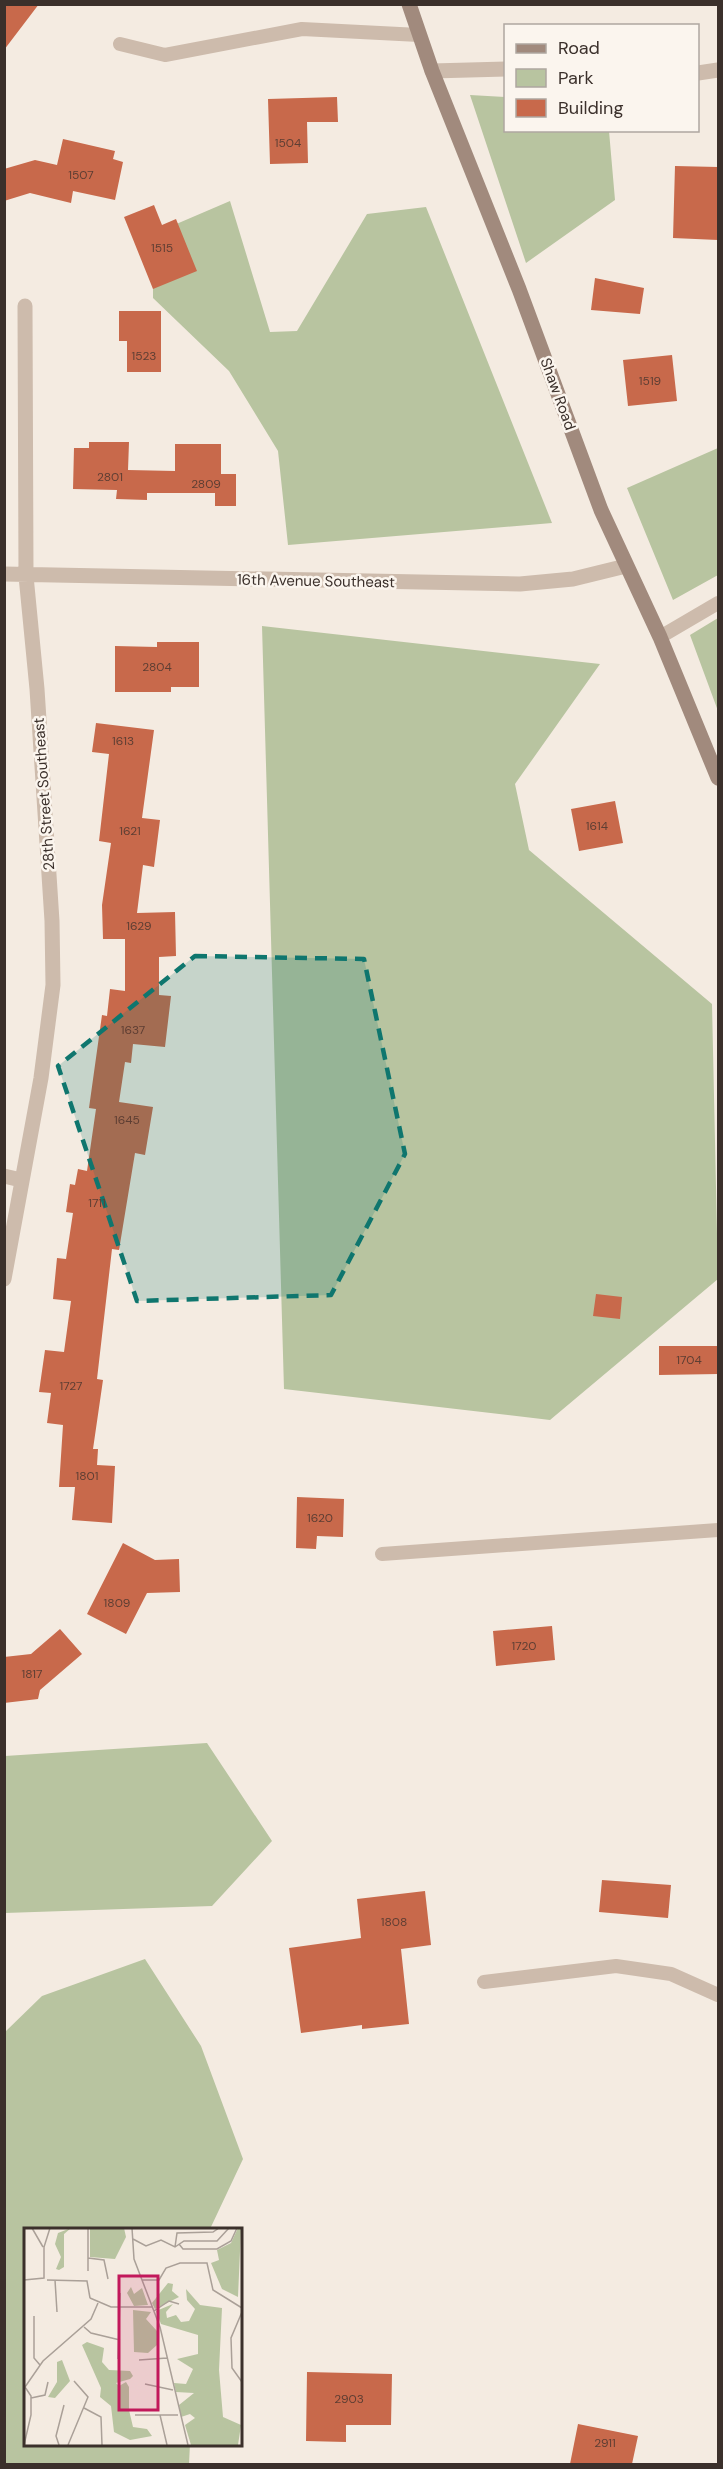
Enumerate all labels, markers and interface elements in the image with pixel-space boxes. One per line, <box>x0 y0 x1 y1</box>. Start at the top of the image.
legend <box>504 24 699 132</box>
text: Road <box>558 36 600 60</box>
text: Park <box>558 66 594 90</box>
text: Building <box>558 96 623 120</box>
house number: 1504 <box>275 135 301 151</box>
house number: 1507 <box>68 167 94 183</box>
house number: 1515 <box>151 240 173 256</box>
house number: 1523 <box>132 348 156 364</box>
street label: Shaw Road <box>536 355 580 433</box>
house number: 1519 <box>639 373 661 389</box>
house number: 2801 <box>97 469 123 485</box>
house number: 2809 <box>191 476 221 492</box>
street label: 16th Avenue Southeast <box>237 570 395 592</box>
house number: 2804 <box>142 659 172 675</box>
street label: 28th Street Southeast <box>29 717 59 871</box>
house number: 1613 <box>112 733 134 749</box>
house number: 1614 <box>586 818 608 834</box>
house number: 1621 <box>119 823 141 839</box>
house number: 1629 <box>126 918 152 934</box>
house number: 1637 <box>121 1022 145 1038</box>
house number: 1645 <box>114 1112 140 1128</box>
house number: 1711 <box>88 1195 106 1211</box>
house number: 1704 <box>676 1352 702 1368</box>
house number: 1727 <box>60 1378 82 1394</box>
house number: 1801 <box>76 1468 99 1484</box>
house number: 1620 <box>307 1510 333 1526</box>
house number: 1809 <box>104 1595 130 1611</box>
house number: 1720 <box>512 1638 536 1654</box>
house number: 1817 <box>22 1666 42 1682</box>
house number: 1808 <box>381 1914 407 1930</box>
inset map <box>24 2228 242 2445</box>
house number: 2903 <box>334 2391 364 2407</box>
house number: 2911 <box>594 2435 616 2451</box>

